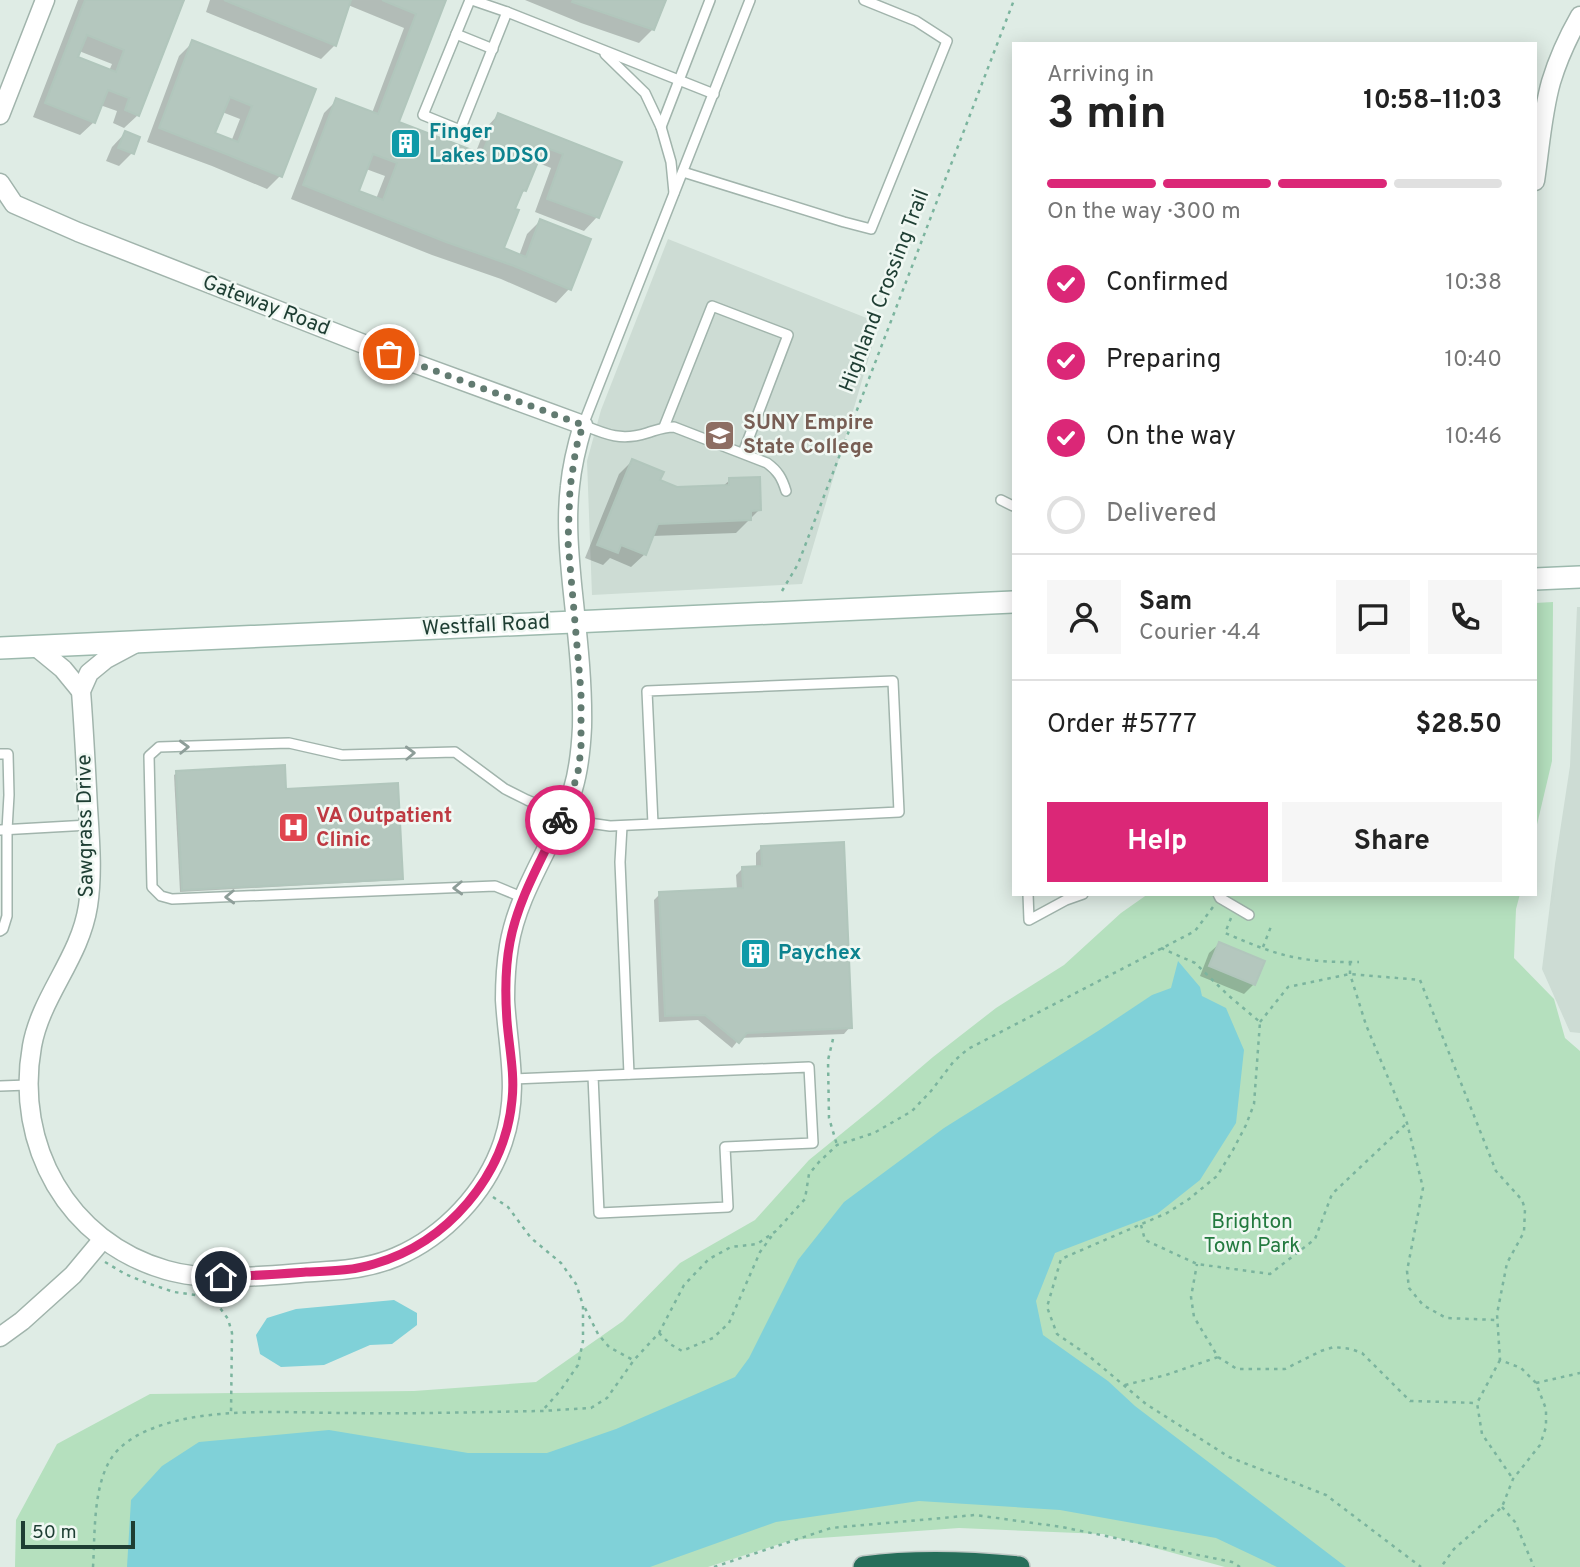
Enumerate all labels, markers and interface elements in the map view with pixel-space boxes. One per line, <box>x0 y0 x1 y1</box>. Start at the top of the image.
text: Arriving in <box>1047 61 1154 90</box>
text: 10:58–11:03 <box>1363 85 1502 118</box>
text: 3 min <box>1047 86 1167 145</box>
place label: Finger Lakes DDSO <box>429 119 549 170</box>
building icon: Finger Lakes DDSO <box>389 127 423 161</box>
street label: Highland Crossing Trail <box>834 186 936 396</box>
text: On the way · 300 m <box>1047 198 1241 227</box>
icon: check <box>1047 265 1085 303</box>
text: Confirmed <box>1106 267 1229 300</box>
street label: Gateway Road <box>198 269 334 343</box>
text: 10:38 <box>1446 269 1502 298</box>
pin <box>359 324 419 384</box>
icon: bag <box>370 335 408 373</box>
icon: check <box>1047 342 1085 380</box>
text: Preparing <box>1106 344 1221 377</box>
text: 10:40 <box>1444 346 1502 375</box>
place label: SUNY Empire State College <box>743 410 874 461</box>
school or university icon: SUNY Empire State College <box>703 418 737 452</box>
icon: check <box>1047 419 1085 457</box>
text: On the way <box>1106 421 1236 454</box>
text: 10:46 <box>1445 423 1502 452</box>
text: Delivered <box>1106 498 1217 531</box>
button: person <box>1047 580 1121 654</box>
button: chat <box>1336 580 1410 654</box>
button: phone <box>1428 580 1502 654</box>
text: Sam <box>1139 586 1192 619</box>
street label: Westfall Road <box>421 609 551 643</box>
text: Courier · 4.4 <box>1139 619 1261 648</box>
text: Order #5777 <box>1047 709 1197 742</box>
text: $28.50 <box>1415 709 1502 742</box>
one-way arrow <box>179 739 190 754</box>
one-way arrow <box>405 745 416 761</box>
street label: Sawgrass Drive <box>71 754 101 898</box>
courier <box>525 785 595 855</box>
icon: bike <box>541 801 579 839</box>
button: Help <box>1047 802 1268 882</box>
button: Share <box>1282 802 1502 882</box>
place label: VA Outpatient Clinic <box>316 803 452 854</box>
hospital icon: VA Outpatient Clinic <box>276 811 310 845</box>
one-way arrow <box>452 880 463 895</box>
one-way arrow <box>225 889 236 904</box>
building icon: Paychex <box>738 936 772 970</box>
place label: Paychex <box>778 940 861 967</box>
park label: Brighton Town Park <box>1204 1209 1300 1260</box>
pin <box>191 1247 251 1307</box>
icon: home <box>202 1258 240 1296</box>
scale bar <box>21 1518 135 1550</box>
text: 50 m <box>32 1521 77 1545</box>

